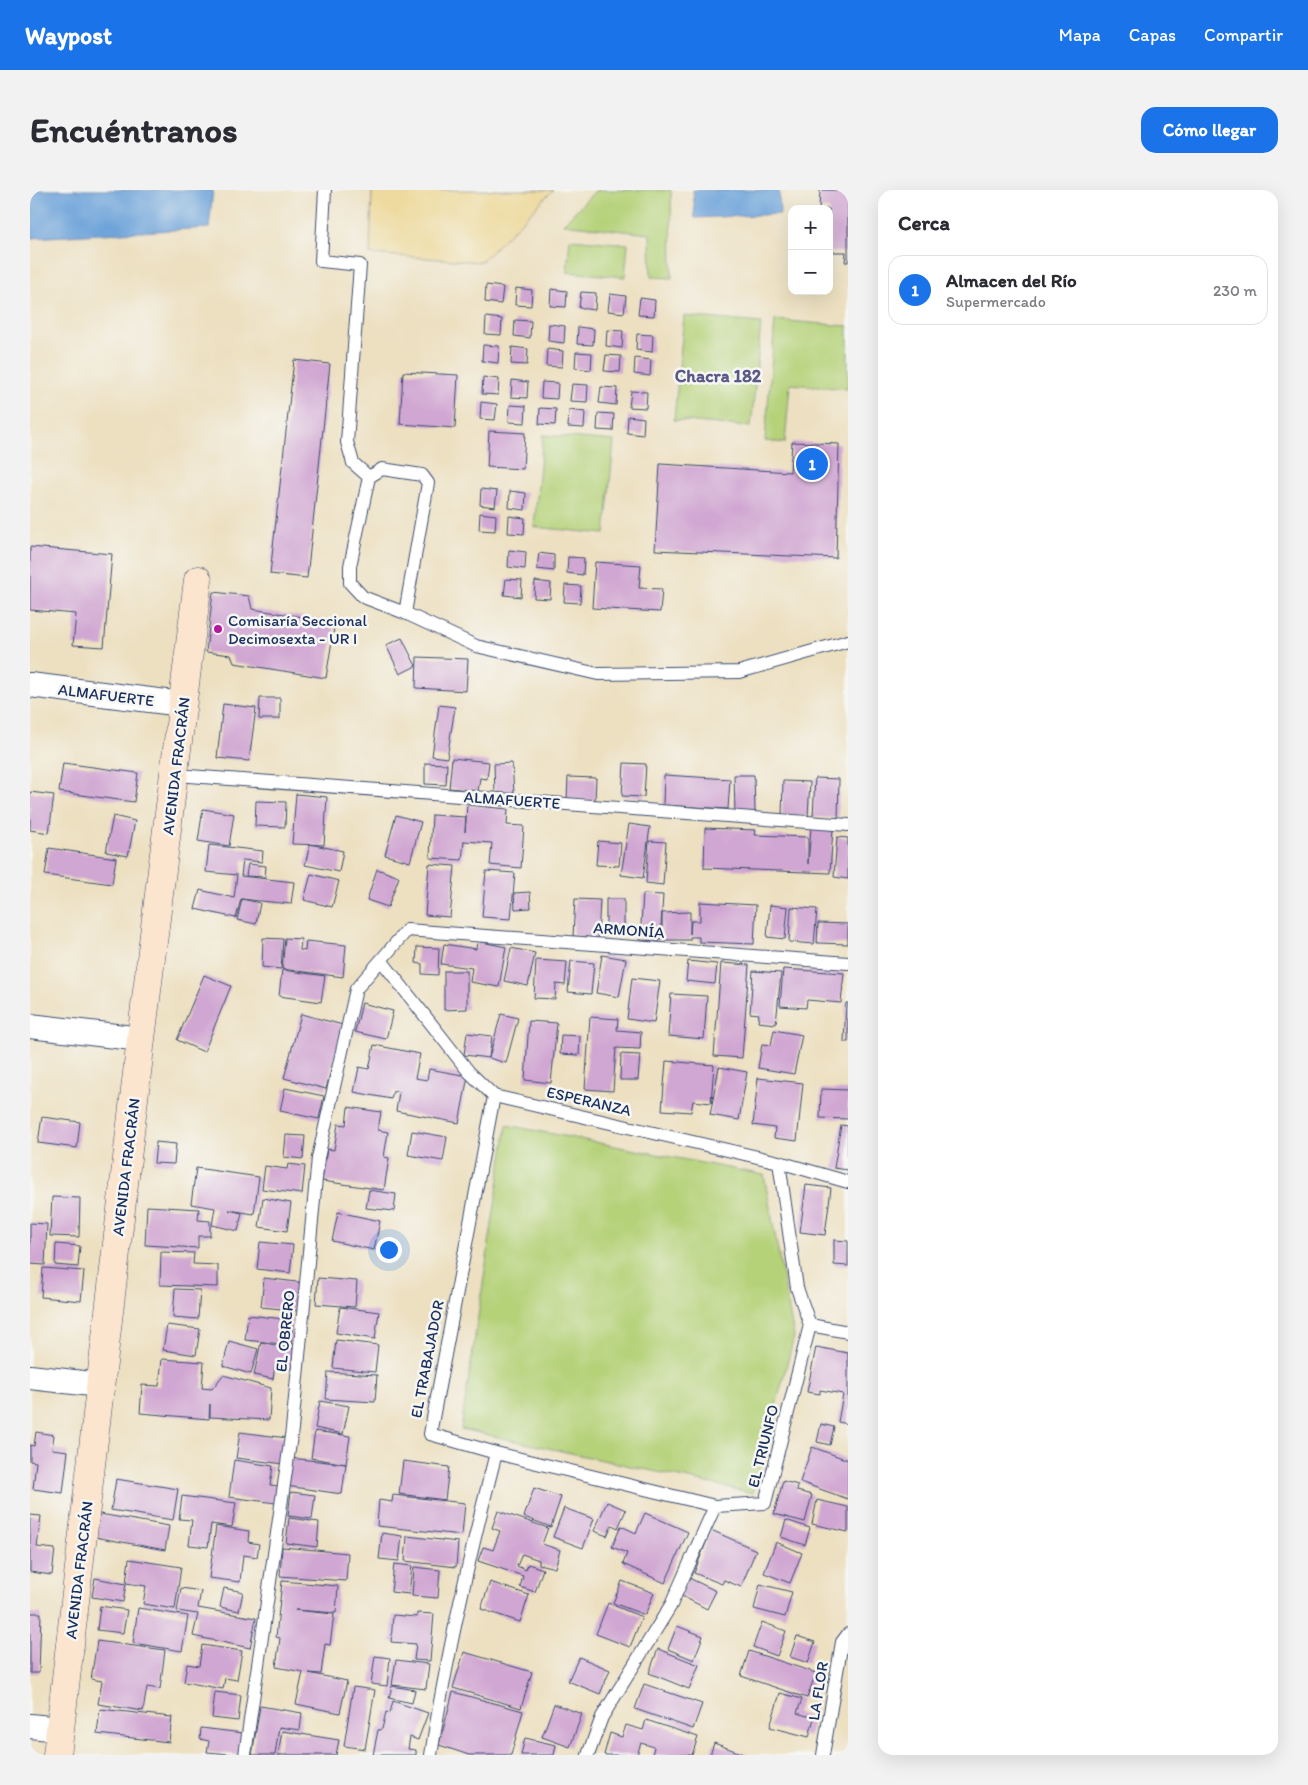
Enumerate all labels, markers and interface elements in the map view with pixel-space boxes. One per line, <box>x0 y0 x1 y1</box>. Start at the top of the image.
text: Waypost <box>25 21 112 50</box>
text: Mapa <box>1059 24 1101 46</box>
text: Capas <box>1129 24 1176 46</box>
text: Compartir <box>1204 24 1283 46</box>
button: Cómo llegar <box>1141 107 1278 153</box>
text: Encuéntranos <box>30 109 238 151</box>
map controls <box>788 205 833 295</box>
button: + <box>788 205 833 250</box>
text: Cerca <box>898 210 950 235</box>
button: − <box>788 250 833 295</box>
text: Almacen del Río <box>946 269 1077 292</box>
text: 1 <box>911 281 919 300</box>
text: 230 m <box>1213 281 1257 300</box>
text: Supermercado <box>946 292 1046 311</box>
district label: Chacra 182 <box>675 365 762 387</box>
pin: 1 <box>796 445 828 483</box>
place label: Comisaría Seccional Decimosexta - UR I <box>228 611 367 648</box>
marker: Comisaría Seccional Decimosexta - UR I <box>212 623 224 635</box>
street label: ALMAFUERTE <box>57 680 155 710</box>
street label: AVENIDA FRACRÁN <box>158 696 194 836</box>
street label: ALMAFUERTE <box>463 787 561 813</box>
street label: ARMONÍA <box>593 918 665 942</box>
street label: ESPERANZA <box>545 1082 633 1120</box>
street label: AVENIDA FRACRÁN <box>108 1097 144 1237</box>
your location <box>376 1237 402 1263</box>
street label: EL OBRERO <box>271 1289 299 1373</box>
street label: EL TRABAJADOR <box>406 1298 448 1420</box>
street label: EL TRIUNFO <box>744 1403 782 1489</box>
street label: AVENIDA FRACRÁN <box>61 1500 97 1640</box>
street label: LA FLOR <box>804 1660 832 1722</box>

